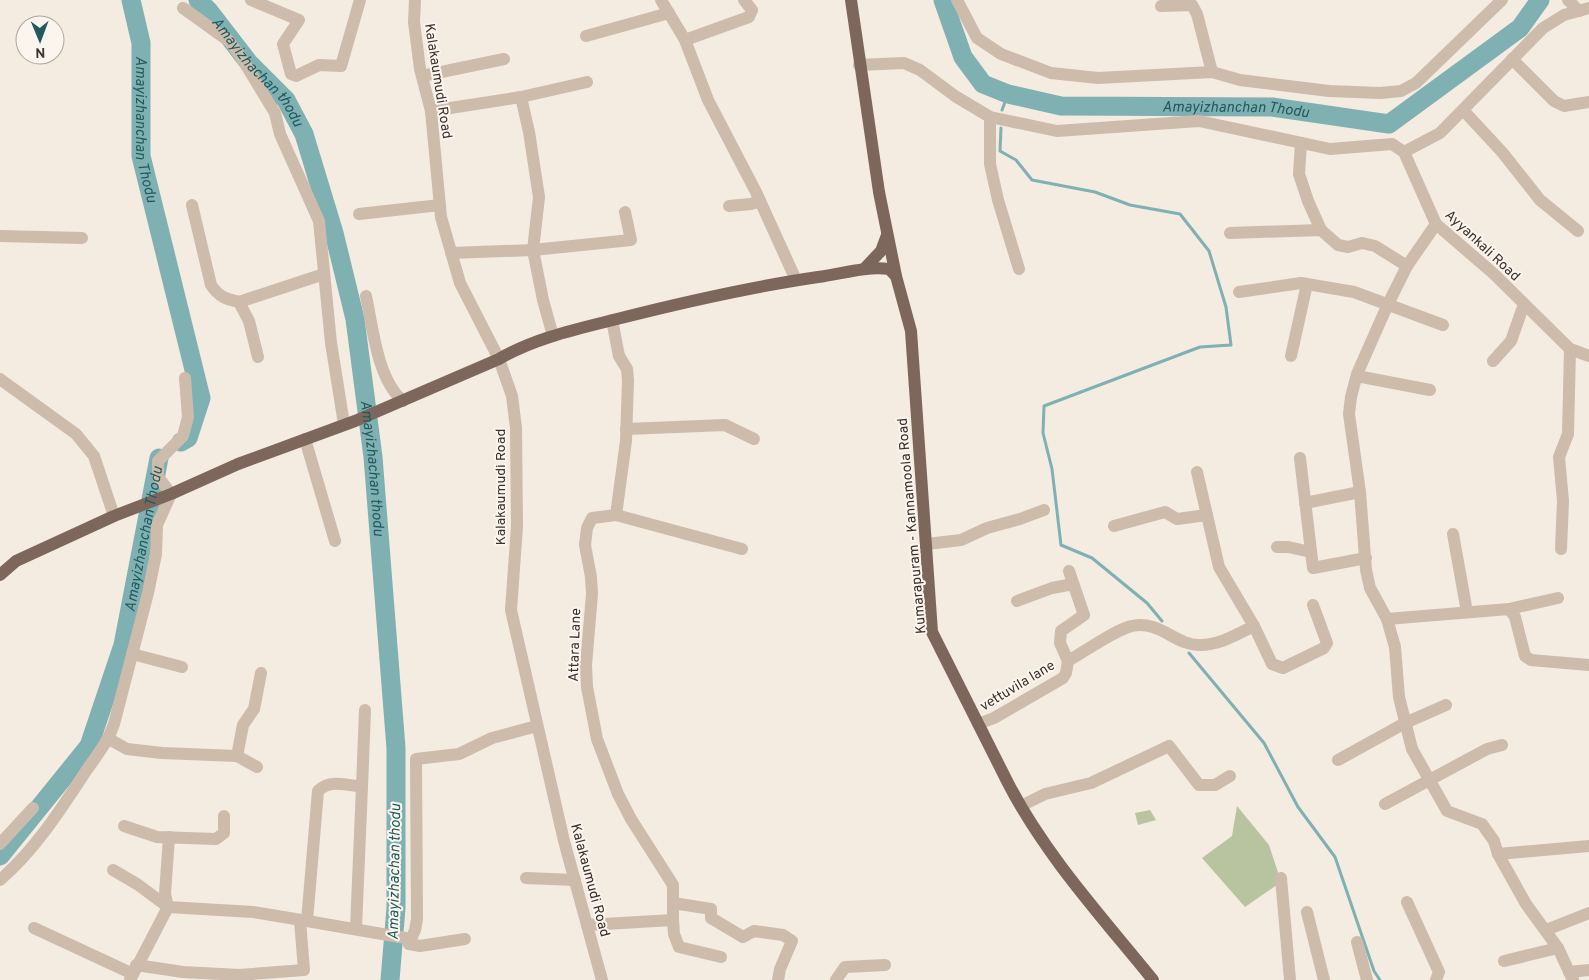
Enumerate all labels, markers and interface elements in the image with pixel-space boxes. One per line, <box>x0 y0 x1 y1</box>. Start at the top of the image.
water label: Amayizhachan thodu <box>206 14 307 131</box>
north arrow <box>15 15 65 65</box>
street label: Kalakaumudi Road <box>420 22 455 140</box>
text: N <box>35 43 45 60</box>
water label: Amayizhanchan Thodu <box>130 56 160 206</box>
water label: Amayizhanchan Thodu <box>1162 98 1311 123</box>
street label: Ayyankali Road <box>1441 207 1523 285</box>
water label: Amayizhachan thodu <box>355 399 387 538</box>
street label: Kumarapuram - Kannamoola Road <box>895 417 930 635</box>
street label: Kalakaumudi Road <box>493 429 510 545</box>
water label: Amayizhanchan Thodu <box>122 464 168 614</box>
street label: Attara Lane <box>566 608 585 682</box>
street label: vettuvila lane <box>977 657 1058 715</box>
water label: Amayizhachan thodu <box>385 803 406 940</box>
street label: Kalakaumudi Road <box>566 822 613 939</box>

